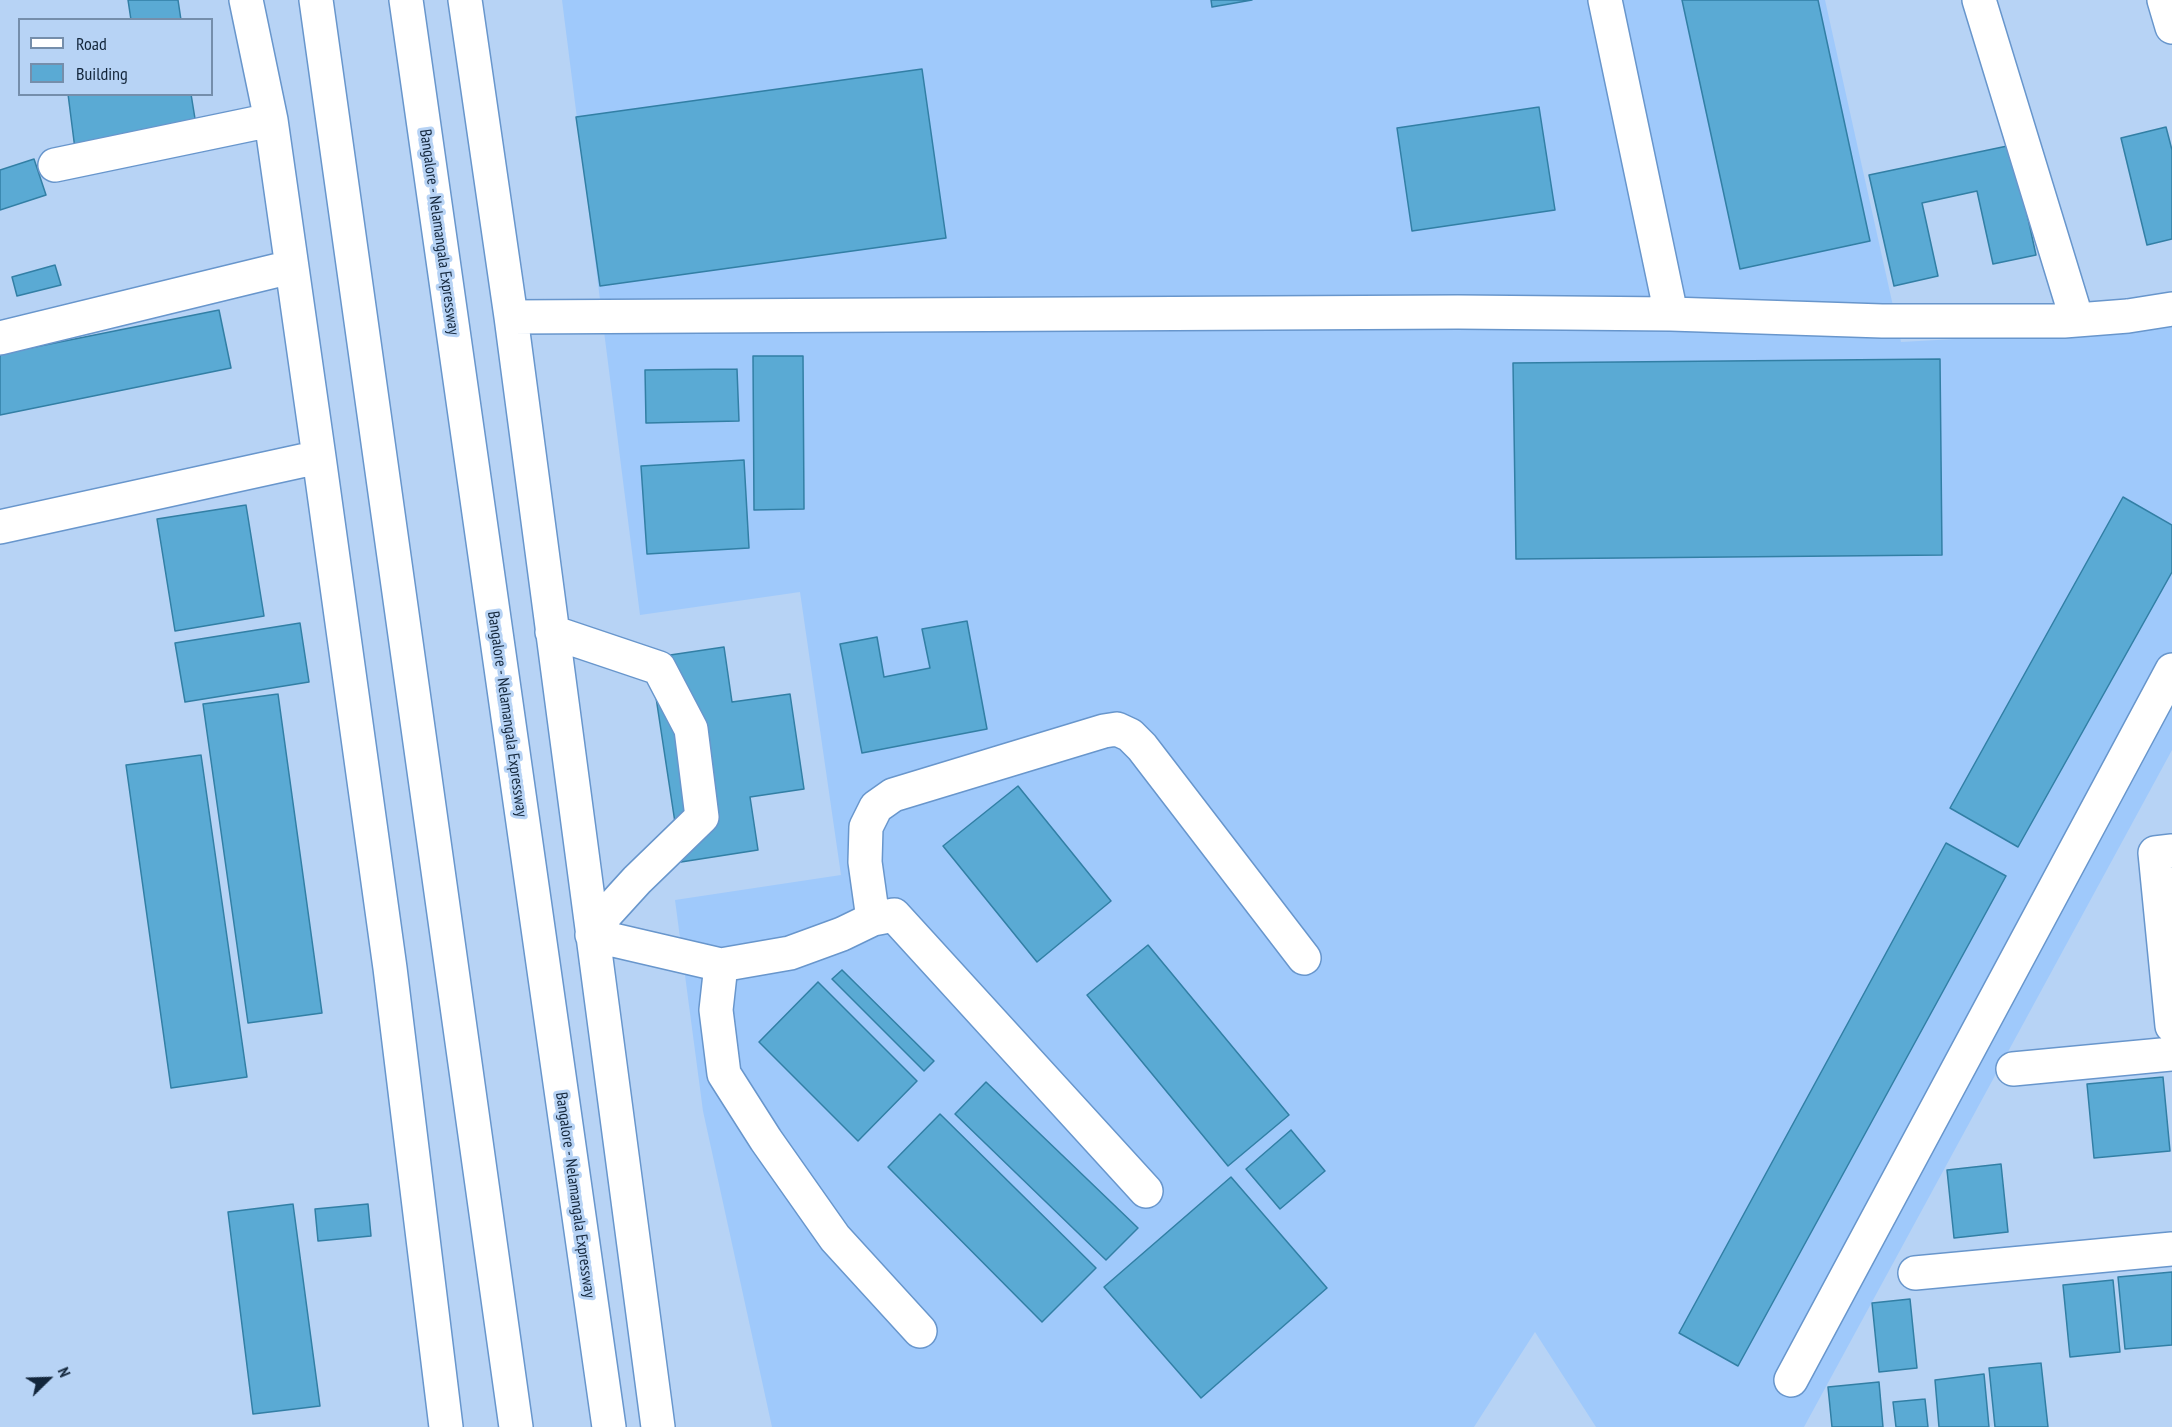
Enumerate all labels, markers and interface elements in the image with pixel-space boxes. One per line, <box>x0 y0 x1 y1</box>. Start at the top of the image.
legend <box>18 18 213 96</box>
text: Road <box>76 32 107 55</box>
text: Building <box>76 62 128 85</box>
street label: Bangalore - Nelamangala Expressway <box>415 128 463 336</box>
street label: Bangalore - Nelamangala Expressway <box>483 610 531 818</box>
street label: Bangalore - Nelamangala Expressway <box>551 1091 599 1299</box>
north arrow <box>18 1349 78 1409</box>
text: N <box>54 1364 75 1380</box>

